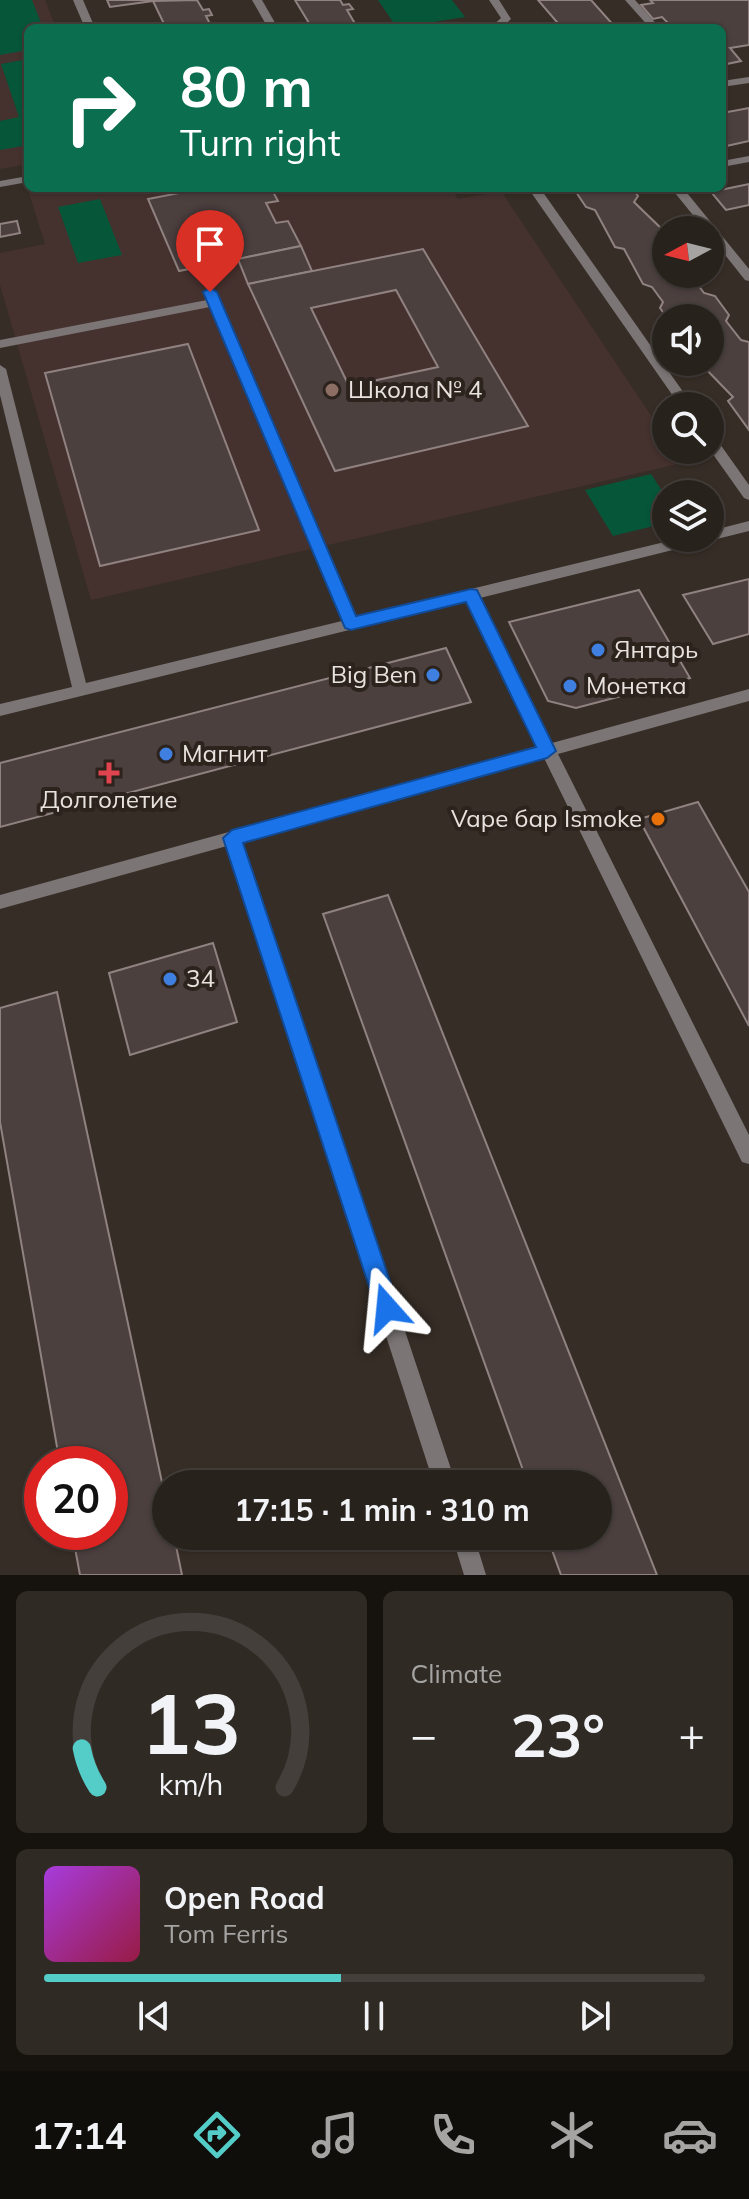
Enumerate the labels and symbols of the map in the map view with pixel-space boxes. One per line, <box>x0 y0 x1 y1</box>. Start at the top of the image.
pin <box>176 210 244 292</box>
north arrow <box>652 216 724 288</box>
place label: Школа № 4 <box>348 374 482 404</box>
marker: Школа № 4 <box>323 381 341 399</box>
place label: Янтарь <box>614 634 698 664</box>
marker: Янтарь <box>589 641 607 659</box>
place label: Big Ben <box>331 659 417 689</box>
marker: Big Ben <box>424 666 442 684</box>
place label: Монетка <box>586 670 687 700</box>
marker: Монетка <box>561 677 579 695</box>
place label: Магнит <box>182 738 268 768</box>
marker: Магнит <box>157 745 175 763</box>
marker: Долголетие <box>100 764 118 782</box>
place label: Долголетие <box>40 784 178 814</box>
place label: Vape бар Ismoke <box>451 803 642 833</box>
marker: Vape бар Ismoke <box>649 810 667 828</box>
place label: 34 <box>186 963 215 993</box>
marker: 34 <box>161 970 179 988</box>
position arrow <box>345 1266 429 1350</box>
speed limit sign: 20 <box>24 1446 128 1550</box>

